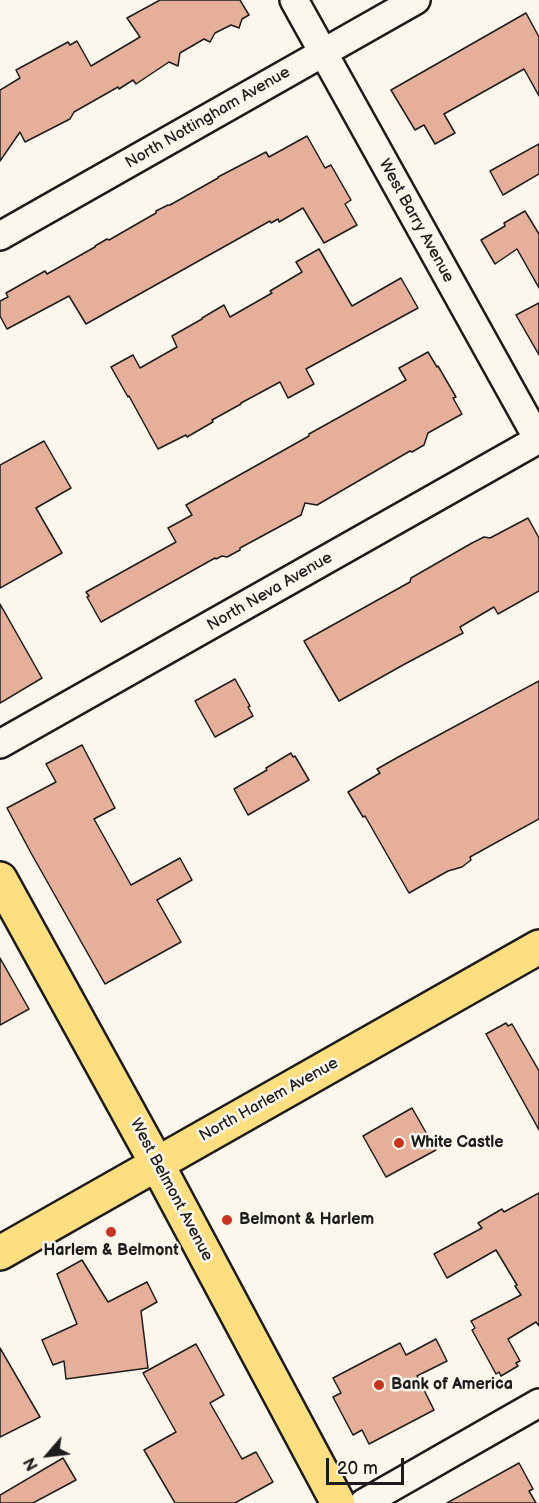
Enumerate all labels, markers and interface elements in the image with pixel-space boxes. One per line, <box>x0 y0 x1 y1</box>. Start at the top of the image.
street label: North Nottingham Avenue <box>122 63 294 173</box>
street label: West Barry Avenue <box>374 156 458 286</box>
street label: North Neva Avenue <box>204 548 336 636</box>
street label: North Harlem Avenue <box>196 1054 342 1146</box>
street label: West Belmont Avenue <box>125 1115 217 1265</box>
place label: White Castle <box>411 1133 503 1153</box>
marker: White Castle <box>392 1136 406 1150</box>
place label: Belmont & Harlem <box>239 1210 374 1230</box>
marker: Belmont & Harlem <box>220 1213 234 1227</box>
marker: Harlem & Belmont <box>104 1225 118 1239</box>
place label: Harlem & Belmont <box>43 1241 179 1261</box>
place label: Bank of America <box>391 1375 513 1395</box>
marker: Bank of America <box>372 1378 386 1392</box>
north arrow <box>18 1425 78 1485</box>
scale bar <box>329 1446 407 1484</box>
text: N <box>20 1454 43 1473</box>
text: 20 m <box>337 1458 378 1479</box>

